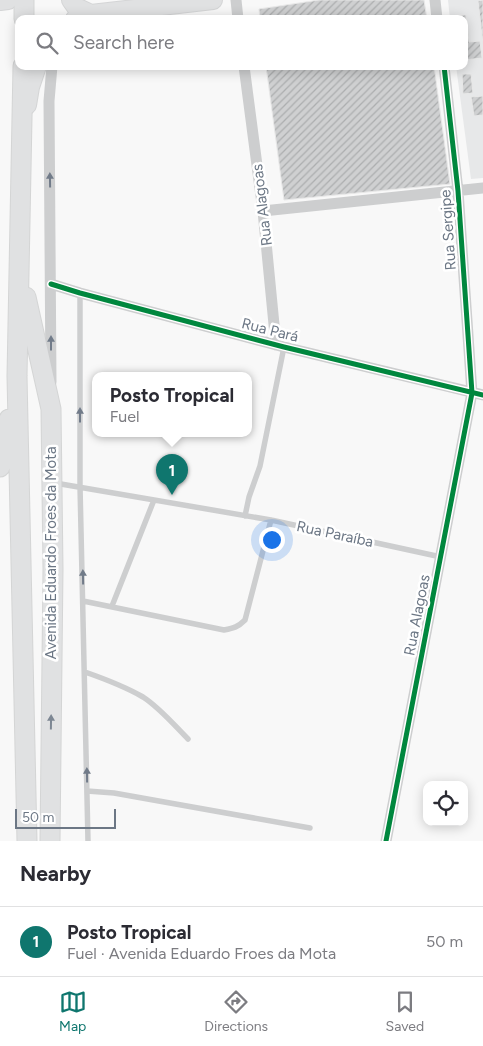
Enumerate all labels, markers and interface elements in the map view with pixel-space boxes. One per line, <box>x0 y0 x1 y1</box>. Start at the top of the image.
search box <box>15 15 468 70</box>
icon: search <box>33 29 61 57</box>
text: Search here <box>73 31 175 54</box>
street label: Rua Alagoas <box>248 163 276 247</box>
one-way arrow <box>46 172 54 188</box>
street label: Rua Sergipe <box>436 189 460 271</box>
street label: Rua Pará <box>240 314 300 346</box>
one-way arrow <box>47 335 55 351</box>
popup <box>92 372 252 437</box>
text: Posto Tropical <box>110 384 234 407</box>
one-way arrow <box>76 407 84 423</box>
text: Fuel <box>110 407 140 426</box>
street label: Avenida Eduardo Froes da Mota <box>42 446 60 660</box>
pin: 1 <box>156 454 188 495</box>
street label: Rua Paraíba <box>295 517 375 551</box>
your location <box>259 527 285 553</box>
one-way arrow <box>78 569 86 585</box>
street label: Rua Alagoas <box>400 573 434 657</box>
one-way arrow <box>47 714 55 730</box>
one-way arrow <box>83 767 91 783</box>
map controls <box>423 781 468 826</box>
button: locate <box>423 781 468 826</box>
scale bar <box>15 806 116 829</box>
text: 50 m <box>22 809 54 826</box>
text: Nearby <box>20 861 91 886</box>
text: Posto Tropical <box>67 921 191 944</box>
text: 1 <box>33 932 39 951</box>
text: 50 m <box>426 932 463 951</box>
text: Fuel · Avenida Eduardo Froes da Mota <box>67 944 336 963</box>
tab: Map <box>59 988 87 1035</box>
tab: Directions <box>204 988 268 1035</box>
tab: Saved <box>386 988 424 1035</box>

